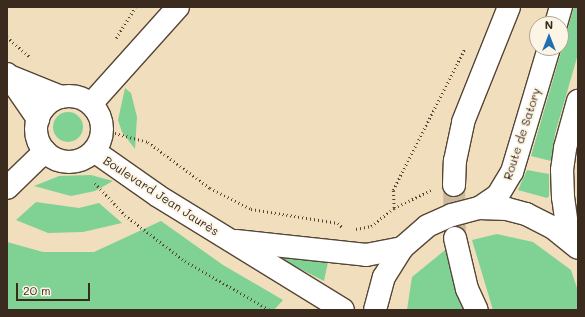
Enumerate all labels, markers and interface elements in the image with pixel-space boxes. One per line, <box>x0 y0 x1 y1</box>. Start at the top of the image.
north arrow <box>529 16 569 56</box>
text: N <box>545 17 553 32</box>
street label: Route de Satory <box>500 86 544 182</box>
street label: Boulevard Jean Jaurès <box>100 153 222 239</box>
scale bar <box>18 275 92 301</box>
text: 20 m <box>23 282 51 298</box>

